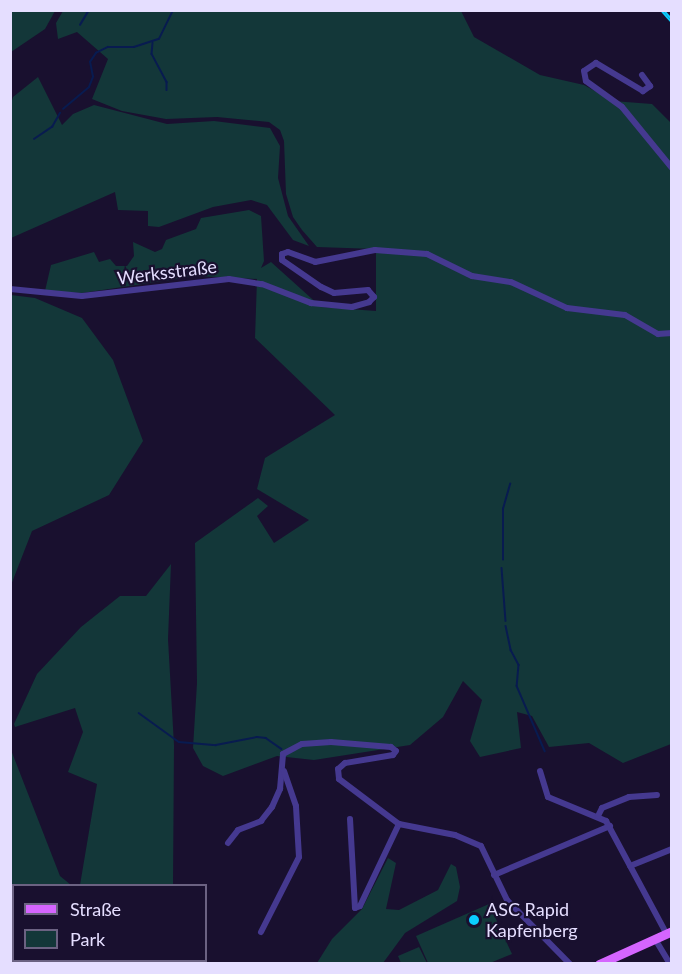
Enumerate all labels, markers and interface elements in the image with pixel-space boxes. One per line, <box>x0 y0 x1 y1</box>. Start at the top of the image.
street label: Werksstraße <box>116 255 218 289</box>
legend <box>12 884 207 962</box>
text: Straße <box>70 898 121 920</box>
place label: ASC Rapid Kapfenberg <box>486 899 578 942</box>
marker: ASC Rapid Kapfenberg <box>467 913 481 927</box>
text: Park <box>70 928 105 950</box>

